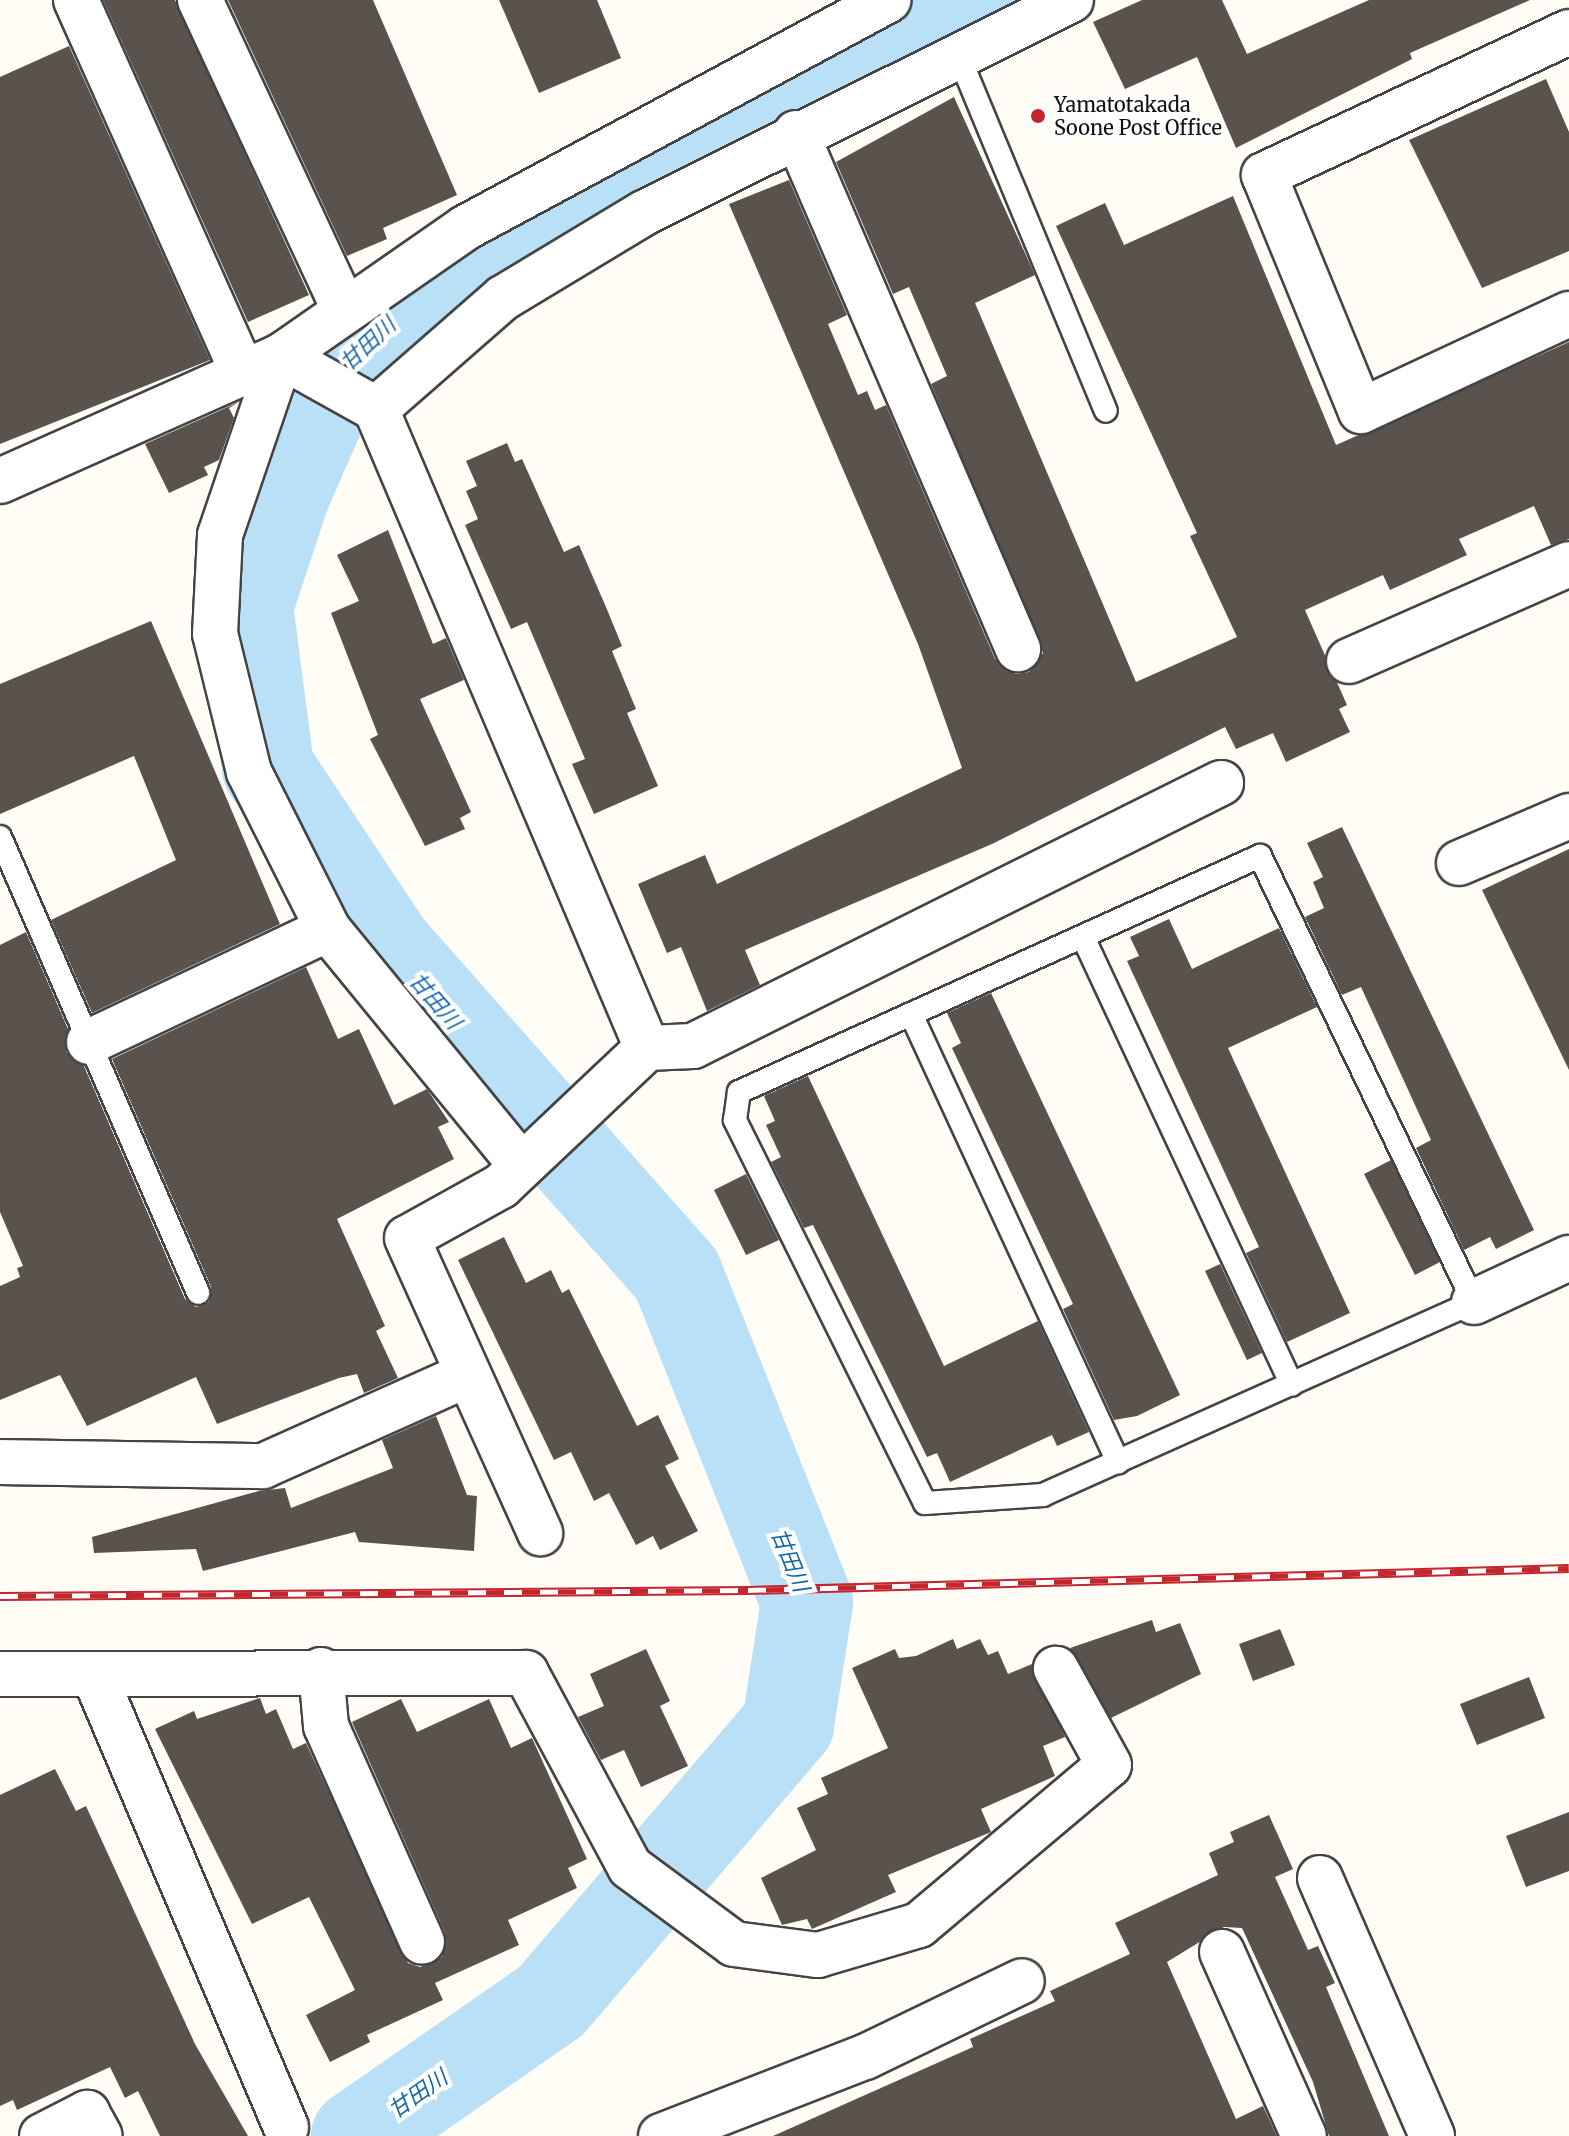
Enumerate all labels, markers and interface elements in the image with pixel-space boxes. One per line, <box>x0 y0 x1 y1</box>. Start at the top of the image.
place label: Yamatotakada Soone Post Office <box>1054 92 1222 139</box>
marker: Yamatotakada Soone Post Office <box>1029 107 1047 125</box>
water label: 甘田川 <box>335 312 401 376</box>
water label: 甘田川 <box>403 967 467 1035</box>
water label: 甘田川 <box>765 1524 815 1596</box>
water label: 甘田川 <box>383 2064 453 2124</box>

